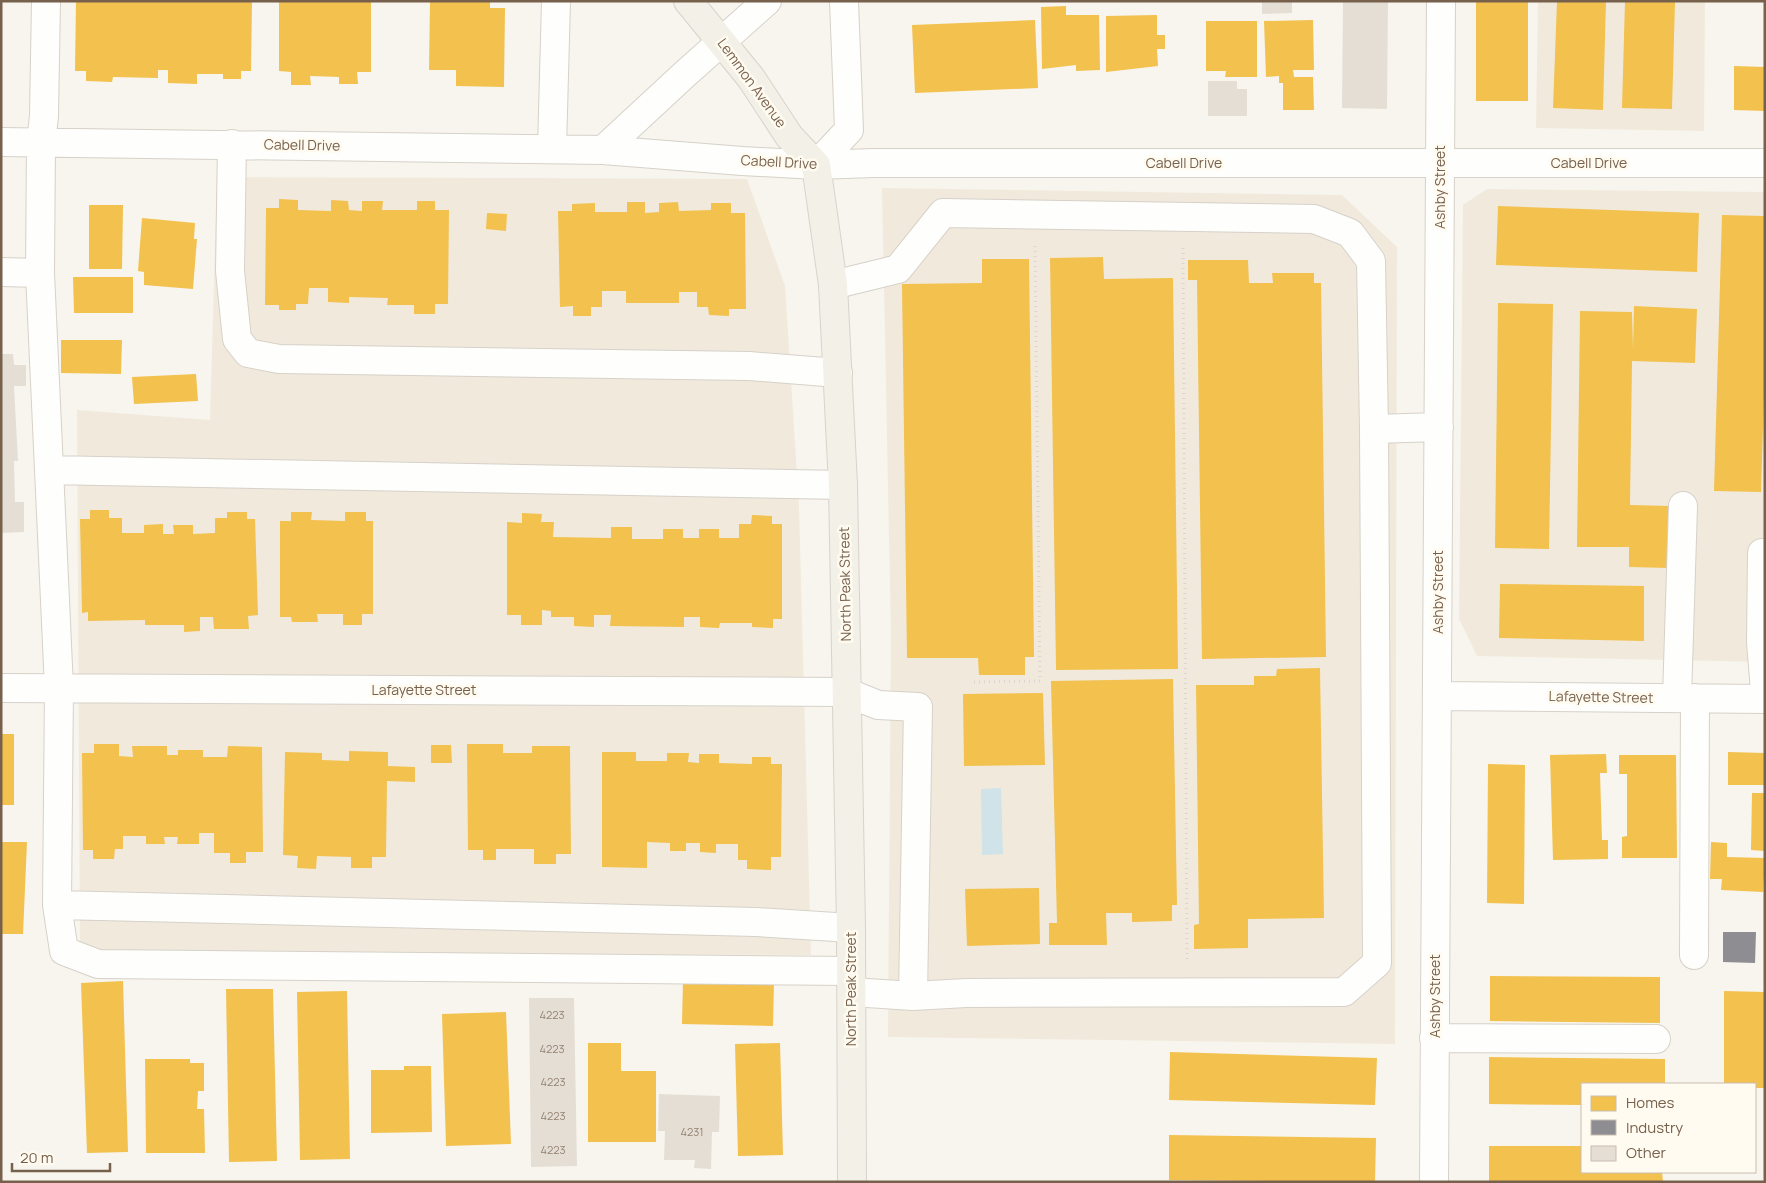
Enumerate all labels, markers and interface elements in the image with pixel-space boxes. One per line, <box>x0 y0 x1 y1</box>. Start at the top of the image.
street label: Lemmon Avenue <box>714 34 791 131</box>
street label: Cabell Drive <box>264 134 340 155</box>
street label: Ashby Street <box>1430 145 1449 229</box>
street label: Cabell Drive <box>740 150 818 173</box>
street label: Cabell Drive <box>1146 153 1222 172</box>
street label: Cabell Drive <box>1551 153 1627 172</box>
street label: North Peak Street <box>834 526 855 642</box>
street label: Ashby Street <box>1428 550 1447 634</box>
street label: Lafayette Street <box>372 680 477 699</box>
street label: Lafayette Street <box>1548 686 1654 707</box>
street label: North Peak Street <box>841 931 860 1046</box>
street label: Ashby Street <box>1425 954 1444 1038</box>
house number: 4223 <box>539 1007 565 1022</box>
house number: 4223 <box>539 1041 565 1056</box>
house number: 4223 <box>540 1074 566 1089</box>
legend <box>1581 1083 1756 1173</box>
text: Homes <box>1626 1092 1675 1113</box>
house number: 4223 <box>540 1108 566 1123</box>
text: Industry <box>1626 1117 1683 1138</box>
house number: 4231 <box>680 1124 704 1139</box>
scale bar <box>12 1140 110 1172</box>
house number: 4223 <box>540 1142 566 1157</box>
text: Other <box>1626 1142 1667 1163</box>
text: 20 m <box>20 1147 53 1168</box>

